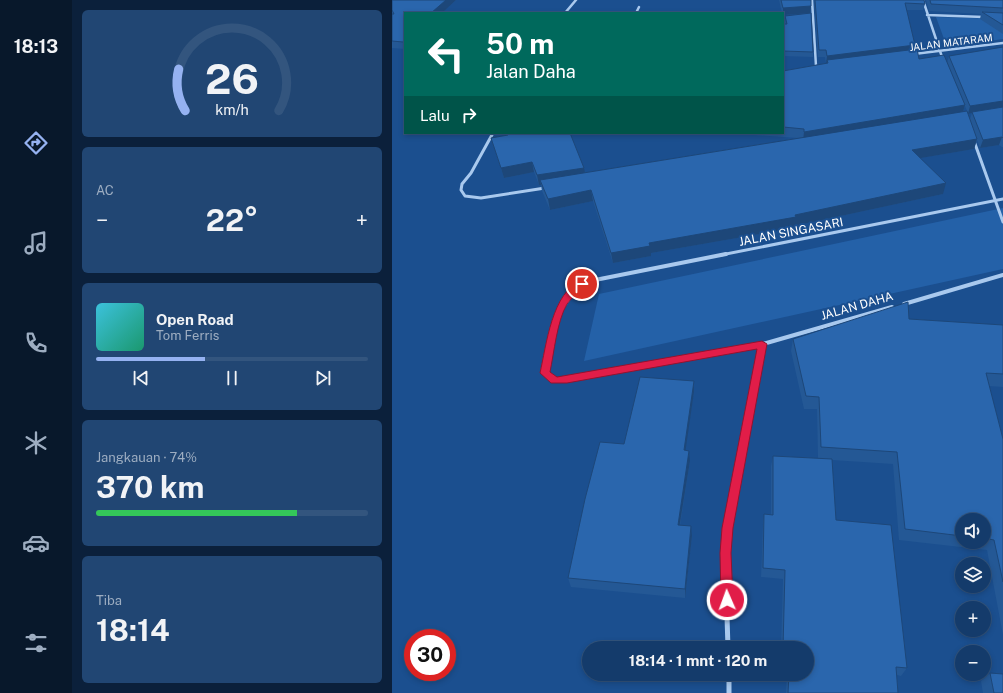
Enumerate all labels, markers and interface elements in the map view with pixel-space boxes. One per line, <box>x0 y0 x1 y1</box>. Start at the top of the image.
text: 50 m <box>486 27 554 60</box>
icon: left <box>420 28 472 80</box>
street label: JALAN MATARAM <box>909 31 993 53</box>
text: 18:13 <box>14 36 58 57</box>
text: 26 <box>205 54 259 103</box>
text: Jalan Daha <box>486 61 576 82</box>
text: km/h <box>215 101 249 118</box>
icon: right <box>458 104 480 126</box>
text: Lalu <box>420 107 450 124</box>
icon: directions <box>22 129 50 157</box>
text: AC <box>96 183 114 198</box>
text: 22° <box>206 202 258 238</box>
text: − <box>96 207 108 233</box>
text: + <box>356 207 368 233</box>
street label: JALAN SINGASARI <box>738 215 844 249</box>
icon: music <box>22 229 50 257</box>
pin <box>565 267 599 301</box>
icon: arrive <box>571 273 593 295</box>
street label: JALAN DAHA <box>819 289 895 323</box>
text: Open Road <box>156 311 234 328</box>
text: Tom Ferris <box>156 328 219 343</box>
icon: phone <box>22 329 50 357</box>
icon: previous <box>130 367 152 389</box>
icon: pause <box>221 367 243 389</box>
icon: next <box>312 367 334 389</box>
icon: climate <box>22 429 50 457</box>
text: Jangkauan · 74% <box>96 450 197 465</box>
text: 370 km <box>96 469 204 505</box>
map controls <box>955 513 991 681</box>
button: sound <box>955 513 991 549</box>
icon: car <box>22 529 50 557</box>
button: layers <box>955 557 991 593</box>
position arrow <box>706 579 748 621</box>
text: Tiba <box>96 593 122 608</box>
button: + <box>955 601 991 637</box>
text: 18:14 <box>96 612 170 648</box>
icon: filters <box>22 629 50 657</box>
speed limit sign: 30 <box>404 629 456 681</box>
button: − <box>955 645 991 681</box>
text: 18:14 · 1 mnt · 120 m <box>629 652 767 669</box>

